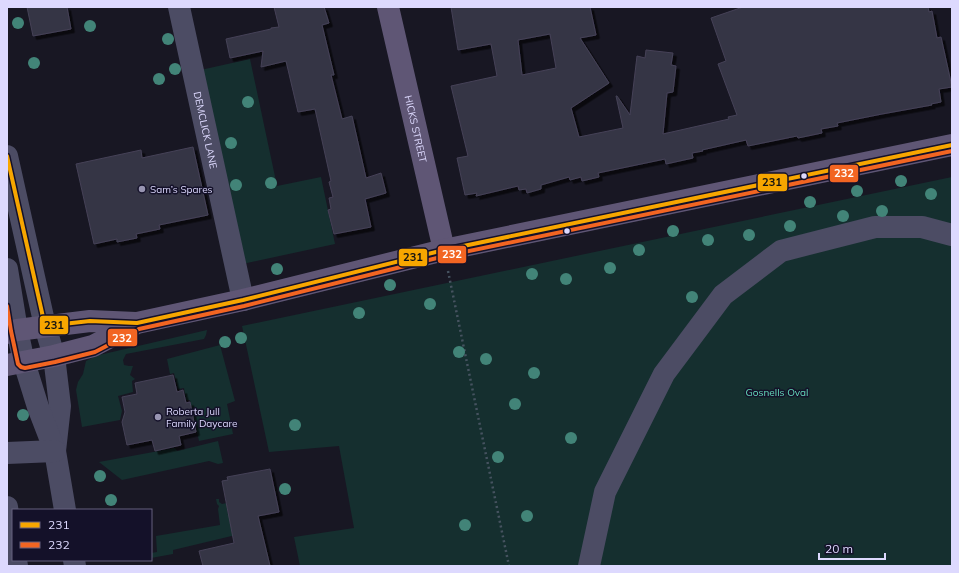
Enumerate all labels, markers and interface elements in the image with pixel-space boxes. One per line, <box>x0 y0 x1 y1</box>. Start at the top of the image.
street label: DEMCLICK LANE <box>191 90 221 170</box>
street label: HICKS STREET <box>402 94 430 164</box>
line badge: 232 <box>829 164 859 183</box>
text: 232 <box>834 166 854 180</box>
unlabelled marker <box>799 171 809 181</box>
line badge: 231 <box>757 173 788 192</box>
text: 231 <box>762 175 782 189</box>
place label: Sam’s Spares <box>150 183 213 196</box>
marker: Sam’s Spares <box>137 184 147 194</box>
unlabelled marker <box>562 226 572 236</box>
line badge: 232 <box>437 245 467 264</box>
text: 232 <box>442 247 462 261</box>
line badge: 231 <box>398 248 428 267</box>
text: 231 <box>403 250 423 264</box>
line badge: 231 <box>39 315 69 335</box>
text: 231 <box>44 318 64 332</box>
line badge: 232 <box>107 328 138 347</box>
text: 232 <box>112 331 132 345</box>
park label: Gosnells Oval <box>746 386 808 399</box>
place label: Roberta Jull Family Daycare <box>166 405 237 430</box>
marker: Roberta Jull Family Daycare <box>153 412 163 422</box>
legend <box>12 509 152 561</box>
text: 231 <box>48 517 70 532</box>
scale bar <box>819 535 885 561</box>
text: 232 <box>48 537 70 552</box>
text: 20 m <box>825 541 853 556</box>

